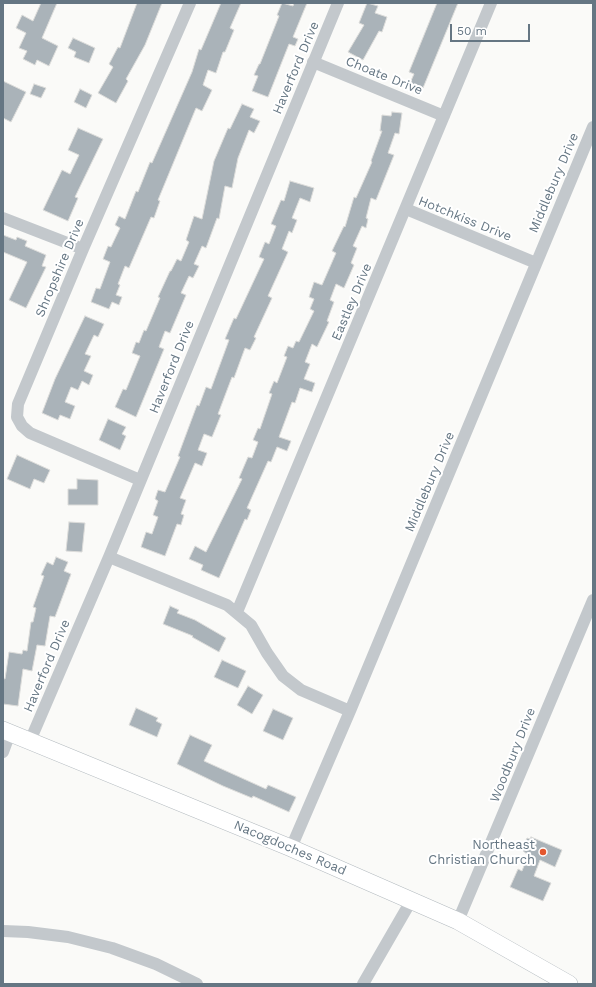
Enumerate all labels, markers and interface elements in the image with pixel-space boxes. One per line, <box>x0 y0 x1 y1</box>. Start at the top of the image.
scale bar <box>452 16 532 42</box>
street label: Haverford Drive <box>269 19 323 117</box>
text: 50 m <box>457 24 487 38</box>
street label: Choate Drive <box>343 53 425 99</box>
street label: Middlebury Drive <box>526 131 582 235</box>
street label: Hotchkiss Drive <box>416 193 514 245</box>
street label: Shropshire Drive <box>32 217 88 319</box>
street label: Eastley Drive <box>329 261 375 343</box>
street label: Haverford Drive <box>146 318 198 416</box>
street label: Middlebury Drive <box>402 430 458 534</box>
street label: Haverford Drive <box>20 617 74 715</box>
street label: Woodbury Drive <box>487 705 539 805</box>
street label: Nacogdoches Road <box>231 817 349 879</box>
place label: Northeast Christian Church <box>428 837 535 868</box>
marker: Northeast Christian Church <box>538 847 548 857</box>

